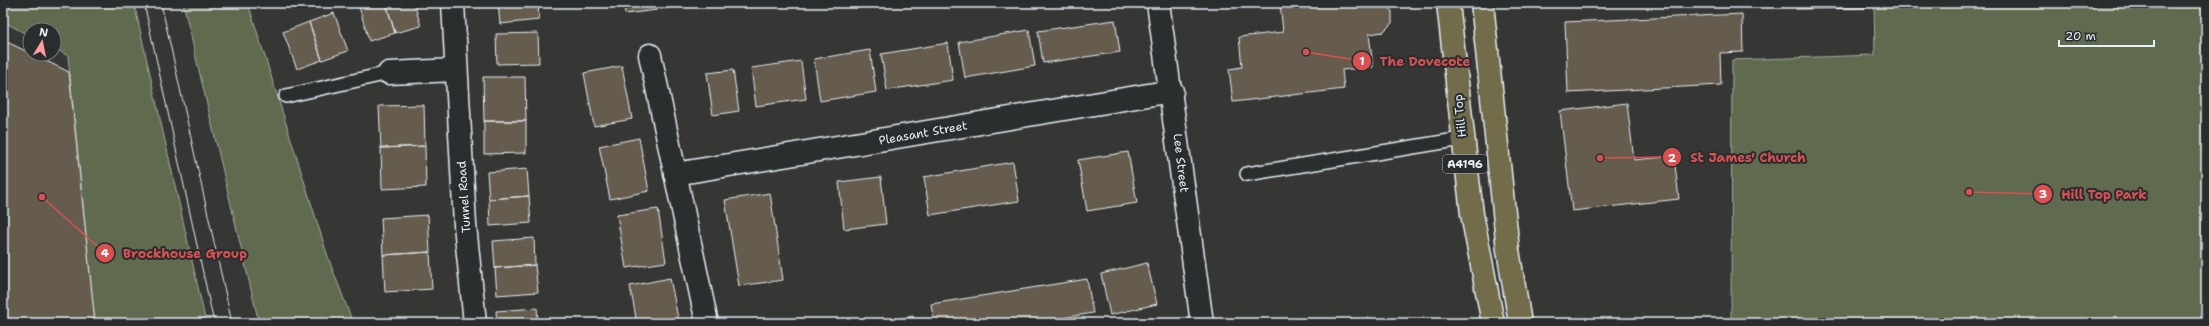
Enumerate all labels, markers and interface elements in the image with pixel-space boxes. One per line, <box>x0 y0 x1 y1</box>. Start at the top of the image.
north arrow <box>22 22 62 62</box>
scale bar <box>2059 22 2154 48</box>
text: N <box>38 25 50 41</box>
text: 20 m <box>2065 28 2096 44</box>
callout: The Dovecote <box>1352 48 1478 73</box>
text: 1 <box>1359 53 1365 69</box>
text: The Dovecote <box>1380 53 1471 70</box>
street label: Hill Top <box>1450 93 1470 138</box>
street label: Pleasant Street <box>877 117 969 149</box>
street label: Lee Street <box>1169 133 1193 193</box>
callout: St James' Church <box>1662 145 1814 170</box>
text: St James' Church <box>1690 149 1806 166</box>
text: 2 <box>1668 150 1677 166</box>
road number: A4196 <box>1443 155 1487 173</box>
street label: Tunnel Road <box>453 160 474 234</box>
callout: Hill Top Park <box>2033 182 2155 207</box>
text: 3 <box>2039 186 2047 202</box>
text: Hill Top Park <box>2061 186 2147 203</box>
callout: Brockhouse Group <box>95 241 255 266</box>
text: 4 <box>101 245 110 261</box>
text: Brockhouse Group <box>123 245 247 262</box>

